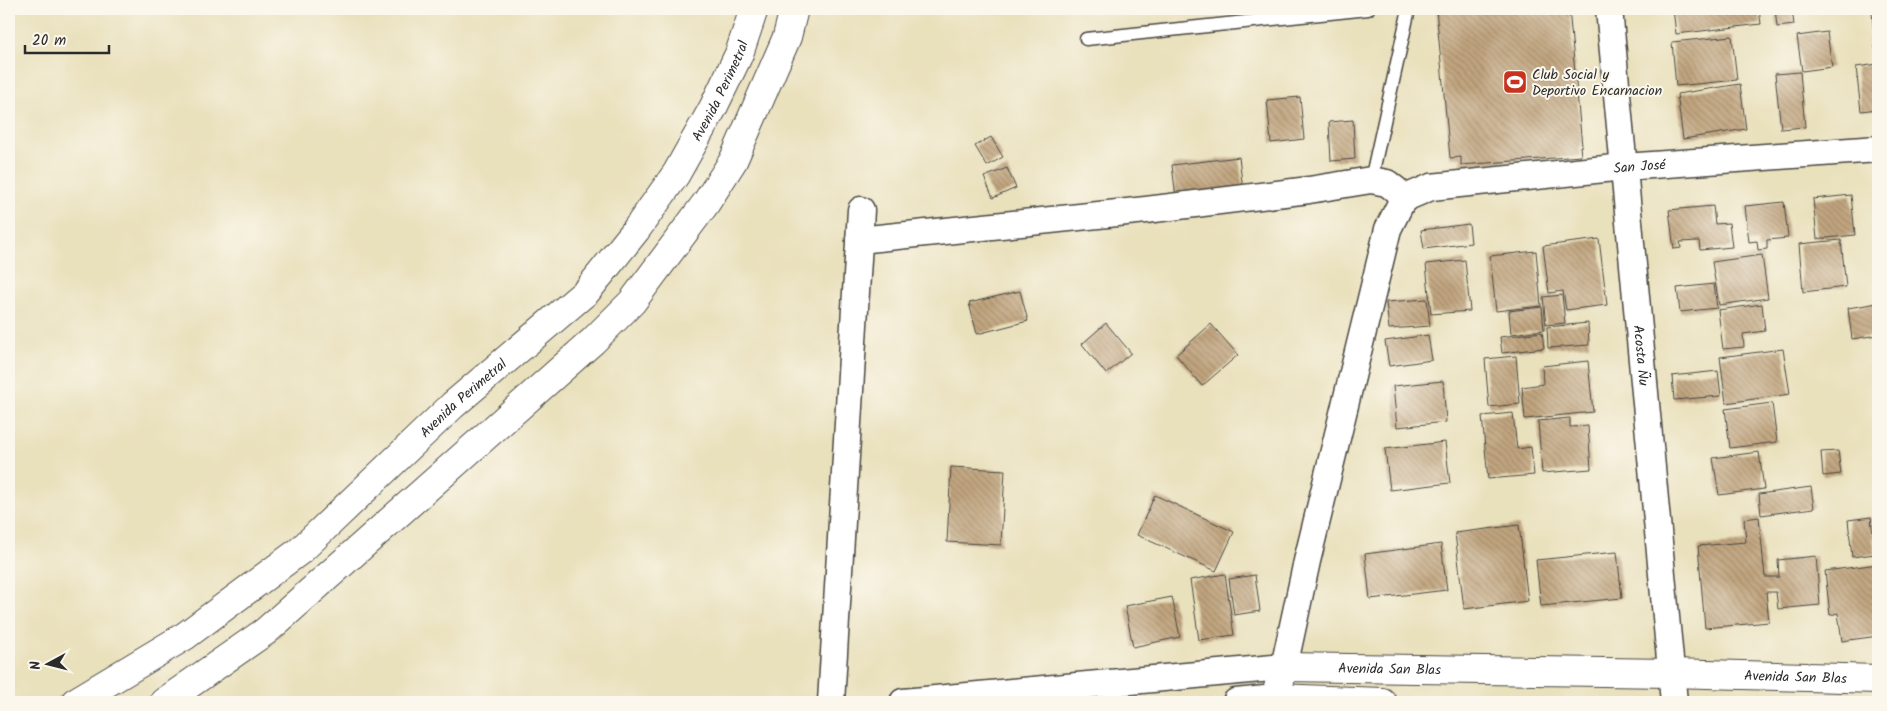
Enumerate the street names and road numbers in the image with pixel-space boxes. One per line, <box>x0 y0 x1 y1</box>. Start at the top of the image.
street label: Avenida Perimetral <box>686 37 755 146</box>
street label: San José <box>1612 154 1667 180</box>
street label: Acosta Ñu <box>1627 324 1654 387</box>
street label: Avenida Perimetral <box>415 353 513 443</box>
street label: Avenida San Blas <box>1338 658 1441 681</box>
street label: Avenida San Blas <box>1744 665 1847 690</box>

